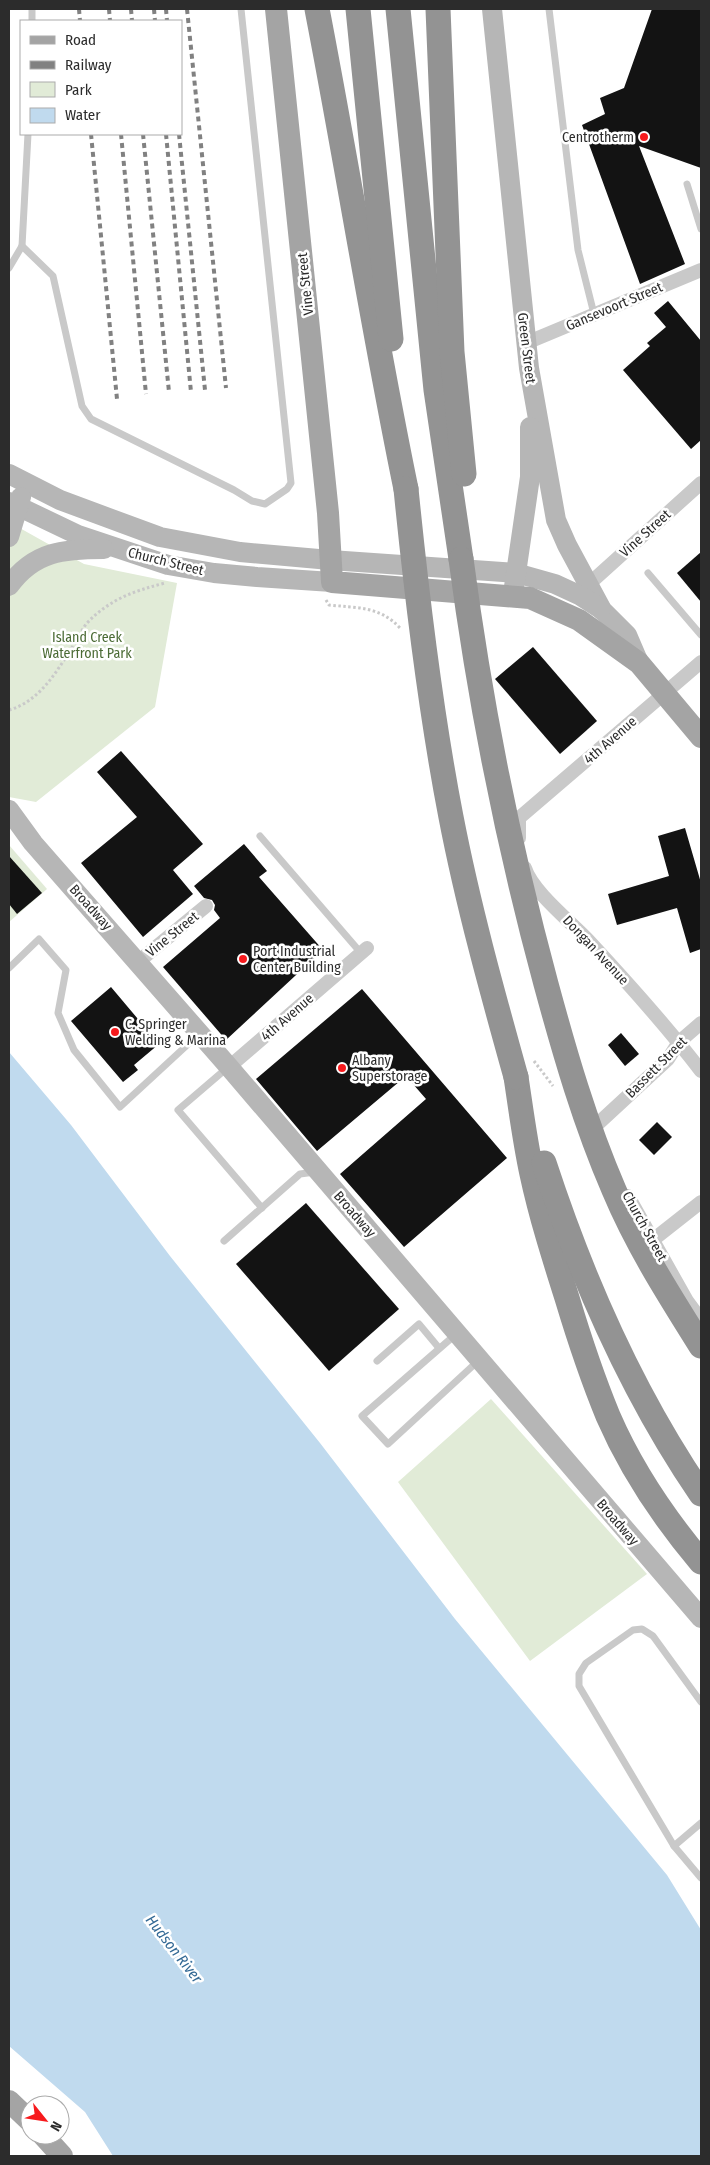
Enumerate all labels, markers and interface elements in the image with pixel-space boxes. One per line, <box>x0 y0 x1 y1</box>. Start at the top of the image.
legend <box>20 20 182 135</box>
text: Road <box>65 31 96 49</box>
text: Railway <box>65 56 112 74</box>
text: Park <box>65 81 92 99</box>
text: Water <box>65 106 101 124</box>
place label: Centrotherm <box>562 129 634 146</box>
marker: Centrotherm <box>638 131 650 143</box>
street label: Vine Street <box>294 251 317 316</box>
street label: Gansevoort Street <box>563 278 665 334</box>
street label: Green Street <box>514 312 539 385</box>
street label: Vine Street <box>616 506 675 561</box>
street label: Church Street <box>126 544 206 579</box>
park label: Island Creek Waterfront Park <box>42 629 132 662</box>
street label: 4th Avenue <box>581 713 640 768</box>
street label: Broadway <box>66 881 116 934</box>
street label: Vine Street <box>143 908 202 961</box>
street label: Dongan Avenue <box>559 912 632 989</box>
place label: Port Industrial Center Building <box>253 943 341 976</box>
marker: Port Industrial Center Building <box>237 953 249 965</box>
street label: 4th Avenue <box>258 990 317 1045</box>
place label: C. Springer Welding & Marina <box>125 1016 226 1049</box>
marker: C. Springer Welding & Marina <box>109 1026 121 1038</box>
street label: Bassett Street <box>622 1033 691 1102</box>
place label: Albany Superstorage <box>352 1052 428 1085</box>
marker: Albany Superstorage <box>336 1062 348 1074</box>
street label: Broadway <box>330 1188 380 1241</box>
street label: Church Street <box>618 1188 671 1265</box>
street label: Broadway <box>593 1496 643 1549</box>
water label: Hudson River <box>142 1911 207 1987</box>
north arrow <box>20 2095 70 2145</box>
text: N <box>46 2118 65 2134</box>

